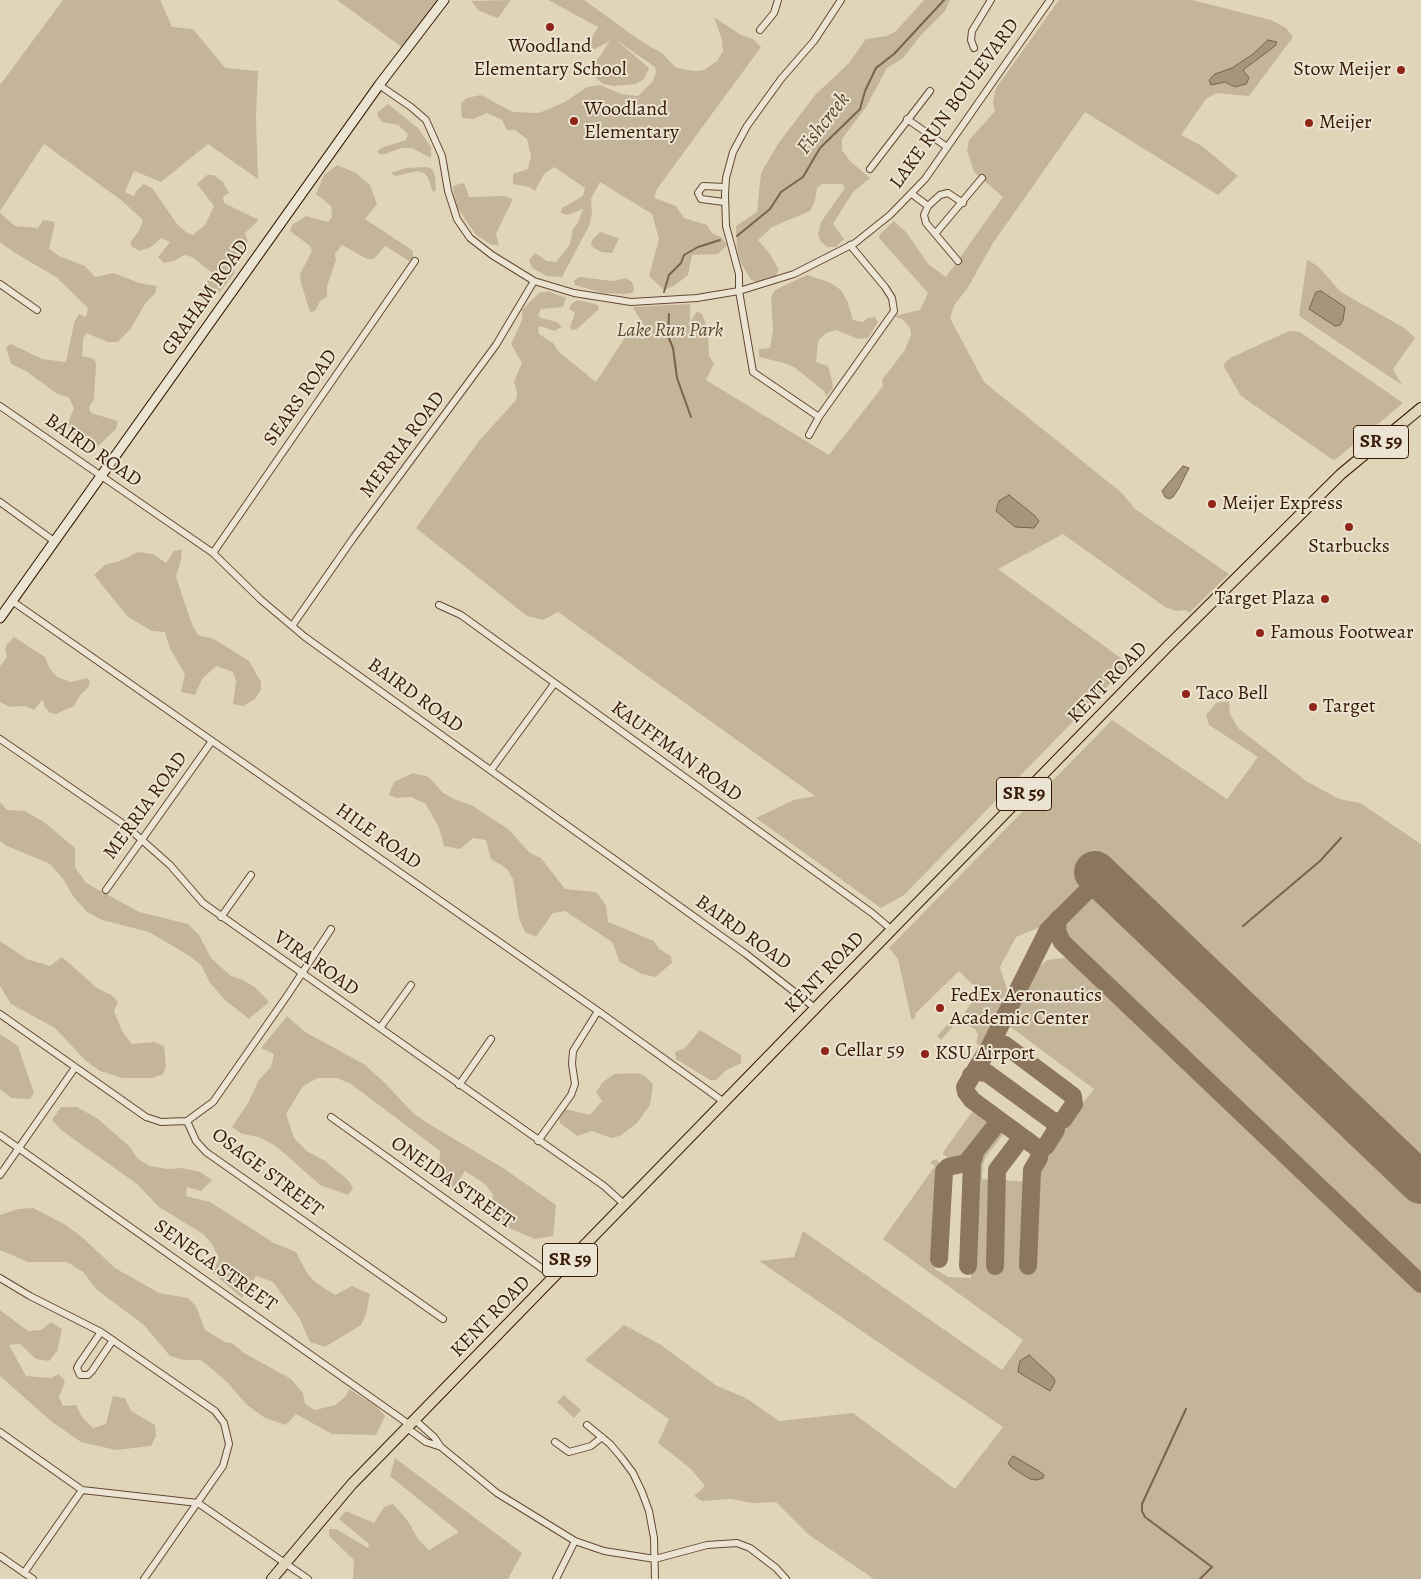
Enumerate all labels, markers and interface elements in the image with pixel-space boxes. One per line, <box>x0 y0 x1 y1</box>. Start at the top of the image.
street label: LAKE RUN BOULEVARD <box>885 14 1025 194</box>
marker: Woodland Elementary School <box>544 21 556 33</box>
place label: Woodland Elementary School <box>473 35 627 82</box>
place label: Stow Meijer <box>1293 58 1391 82</box>
marker: Stow Meijer <box>1395 64 1407 76</box>
water label: Fishcreek <box>792 88 856 160</box>
place label: Woodland Elementary <box>584 98 679 145</box>
place label: Meijer <box>1319 111 1372 135</box>
marker: Woodland Elementary <box>568 115 580 127</box>
marker: Meijer <box>1303 117 1315 129</box>
street label: GRAHAM ROAD <box>157 235 255 361</box>
park label: Lake Run Park <box>617 319 723 343</box>
street label: SEARS ROAD <box>259 345 343 451</box>
street label: MERRIA ROAD <box>355 387 451 503</box>
street label: BAIRD ROAD <box>40 409 146 493</box>
road number: SR 59 <box>1354 426 1408 458</box>
place label: Meijer Express <box>1222 492 1343 516</box>
marker: Meijer Express <box>1206 498 1218 510</box>
marker: Starbucks <box>1343 521 1355 533</box>
place label: Starbucks <box>1308 535 1390 559</box>
place label: Target Plaza <box>1215 587 1315 611</box>
marker: Target Plaza <box>1319 593 1331 605</box>
place label: Famous Footwear <box>1270 621 1414 645</box>
marker: Famous Footwear <box>1254 627 1266 639</box>
street label: KENT ROAD <box>1063 637 1153 729</box>
street label: BAIRD ROAD <box>362 653 468 739</box>
place label: Taco Bell <box>1196 682 1268 706</box>
marker: Taco Bell <box>1180 688 1192 700</box>
place label: Target <box>1323 695 1375 719</box>
street label: KAUFFMAN ROAD <box>606 696 746 808</box>
marker: Target <box>1307 701 1319 713</box>
street label: MERRIA ROAD <box>99 747 193 865</box>
road number: SR 59 <box>996 778 1052 811</box>
street label: HILE ROAD <box>330 799 426 875</box>
street label: BAIRD ROAD <box>690 890 796 976</box>
street label: VIRA ROAD <box>269 926 363 1002</box>
street label: KENT ROAD <box>780 927 870 1019</box>
place label: FedEx Aeronautics Academic Center <box>950 984 1102 1031</box>
marker: FedEx Aeronautics Academic Center <box>934 1002 946 1014</box>
place label: Cellar 59 <box>835 1039 904 1063</box>
place label: KSU Airport <box>935 1042 1035 1066</box>
marker: Cellar 59 <box>819 1045 831 1057</box>
marker: KSU Airport <box>919 1048 931 1060</box>
street label: OSAGE STREET <box>207 1123 327 1223</box>
street label: ONEIDA STREET <box>386 1132 518 1234</box>
street label: SENECA STREET <box>149 1215 281 1317</box>
road number: SR 59 <box>542 1244 598 1276</box>
street label: KENT ROAD <box>446 1271 536 1363</box>

